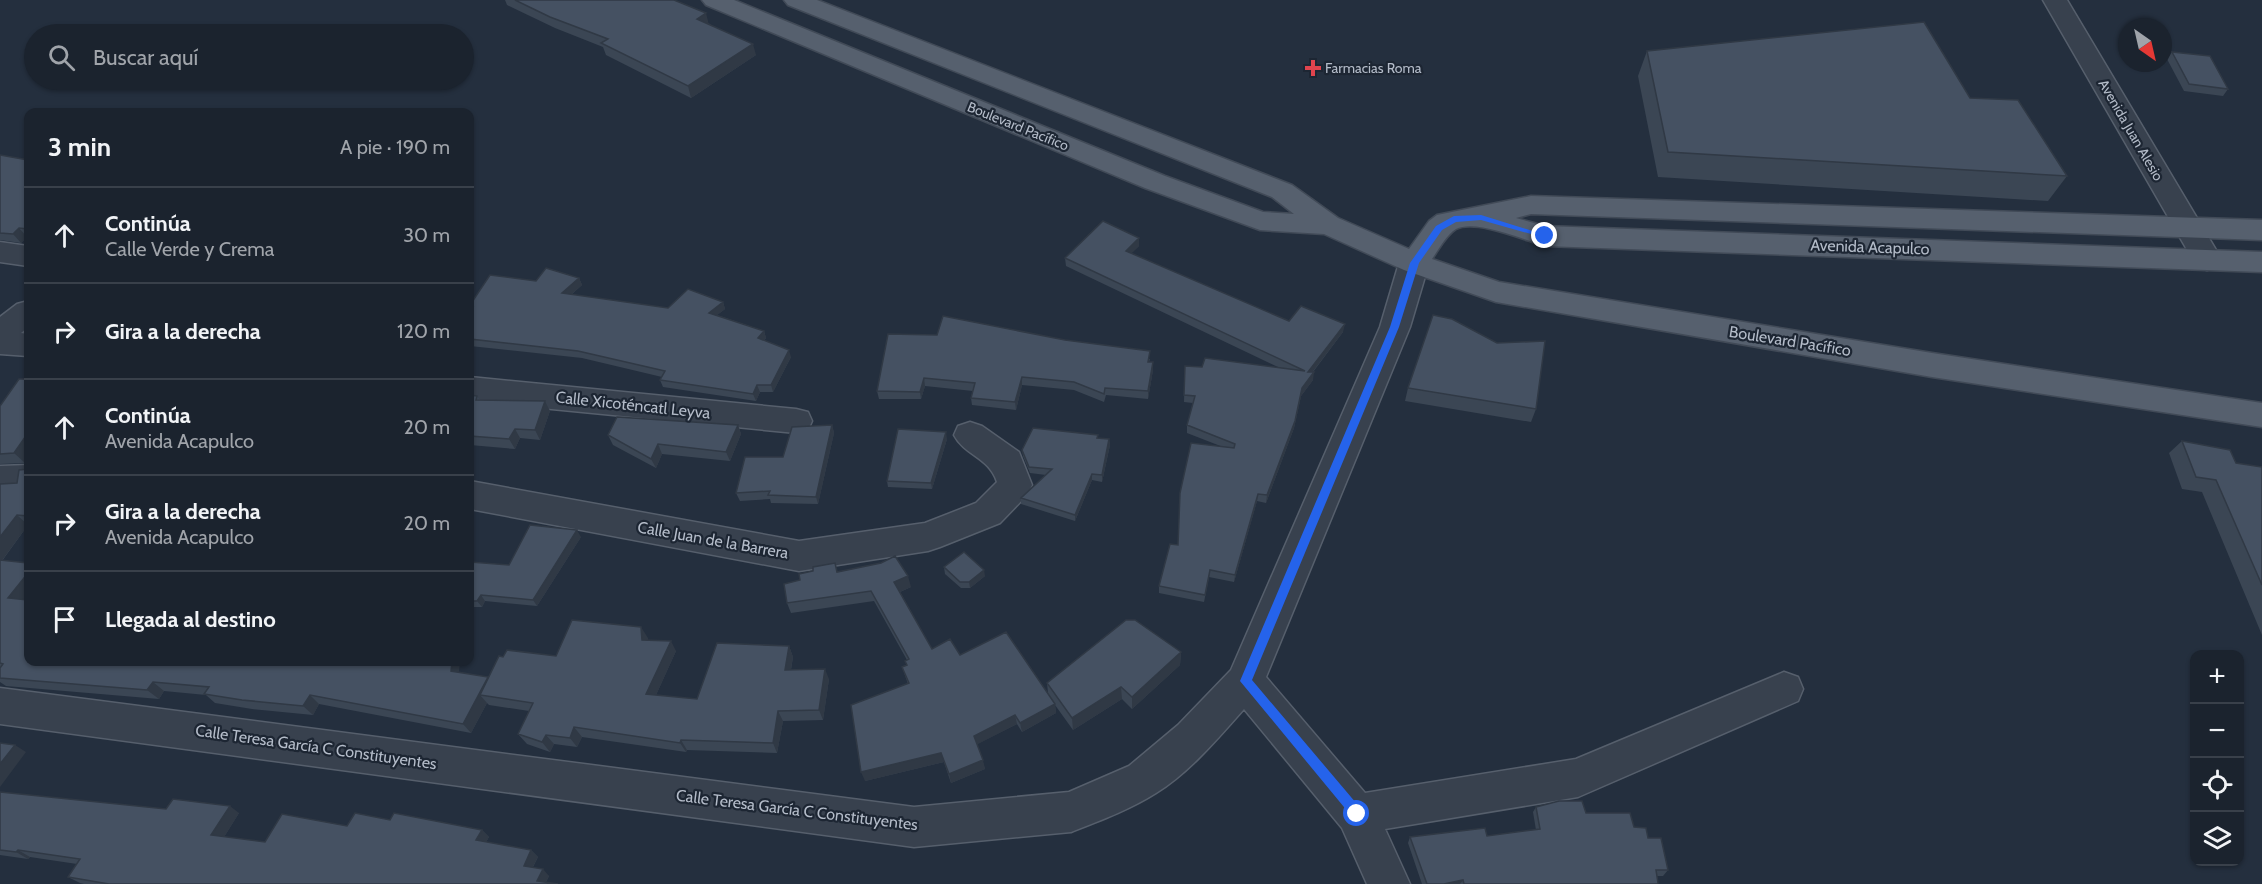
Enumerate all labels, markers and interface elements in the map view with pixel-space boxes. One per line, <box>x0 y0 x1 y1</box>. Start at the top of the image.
north arrow <box>2118 18 2172 72</box>
search box <box>24 24 474 90</box>
icon: search <box>45 41 78 74</box>
text: Buscar aquí <box>93 44 198 71</box>
place label: Farmacias Roma <box>1325 59 1422 77</box>
marker: Farmacias Roma <box>1306 61 1320 75</box>
street label: Avenida Juan Alesio <box>2095 76 2168 184</box>
street label: Boulevard Pacífico <box>965 97 1072 155</box>
text: 3 min <box>48 131 111 163</box>
text: A pie · 190 m <box>340 135 450 159</box>
text: Continúa <box>105 210 191 237</box>
icon: ahead <box>48 219 81 252</box>
route end <box>1531 222 1557 248</box>
text: 30 m <box>403 223 450 247</box>
street label: Avenida Acapulco <box>1810 235 1930 259</box>
text: Calle Verde y Crema <box>105 237 274 261</box>
icon: right <box>48 315 81 348</box>
text: Gira a la derecha <box>105 318 261 345</box>
text: 120 m <box>397 319 450 343</box>
street label: Boulevard Pacífico <box>1728 322 1853 360</box>
street label: Calle Xicoténcatl Leyva <box>555 387 712 423</box>
text: Continúa <box>105 402 191 429</box>
icon: ahead <box>48 411 81 444</box>
text: 20 m <box>404 415 450 439</box>
text: Avenida Acapulco <box>105 429 254 453</box>
text: Gira a la derecha <box>105 498 261 525</box>
icon: right <box>48 507 81 540</box>
text: 20 m <box>404 511 450 535</box>
street label: Calle Juan de la Barrera <box>636 517 790 563</box>
text: Avenida Acapulco <box>105 525 254 549</box>
icon: arrive <box>48 603 81 636</box>
text: Llegada al destino <box>105 606 276 633</box>
map controls <box>2190 650 2244 866</box>
button: + <box>2190 650 2244 704</box>
button: − <box>2190 704 2244 758</box>
street label: Calle Teresa García C Constituyentes <box>194 721 438 773</box>
button: locate <box>2190 758 2244 812</box>
street label: Calle Teresa García C Constituyentes <box>675 786 919 834</box>
route start <box>1343 800 1369 826</box>
button: layers <box>2190 812 2244 866</box>

